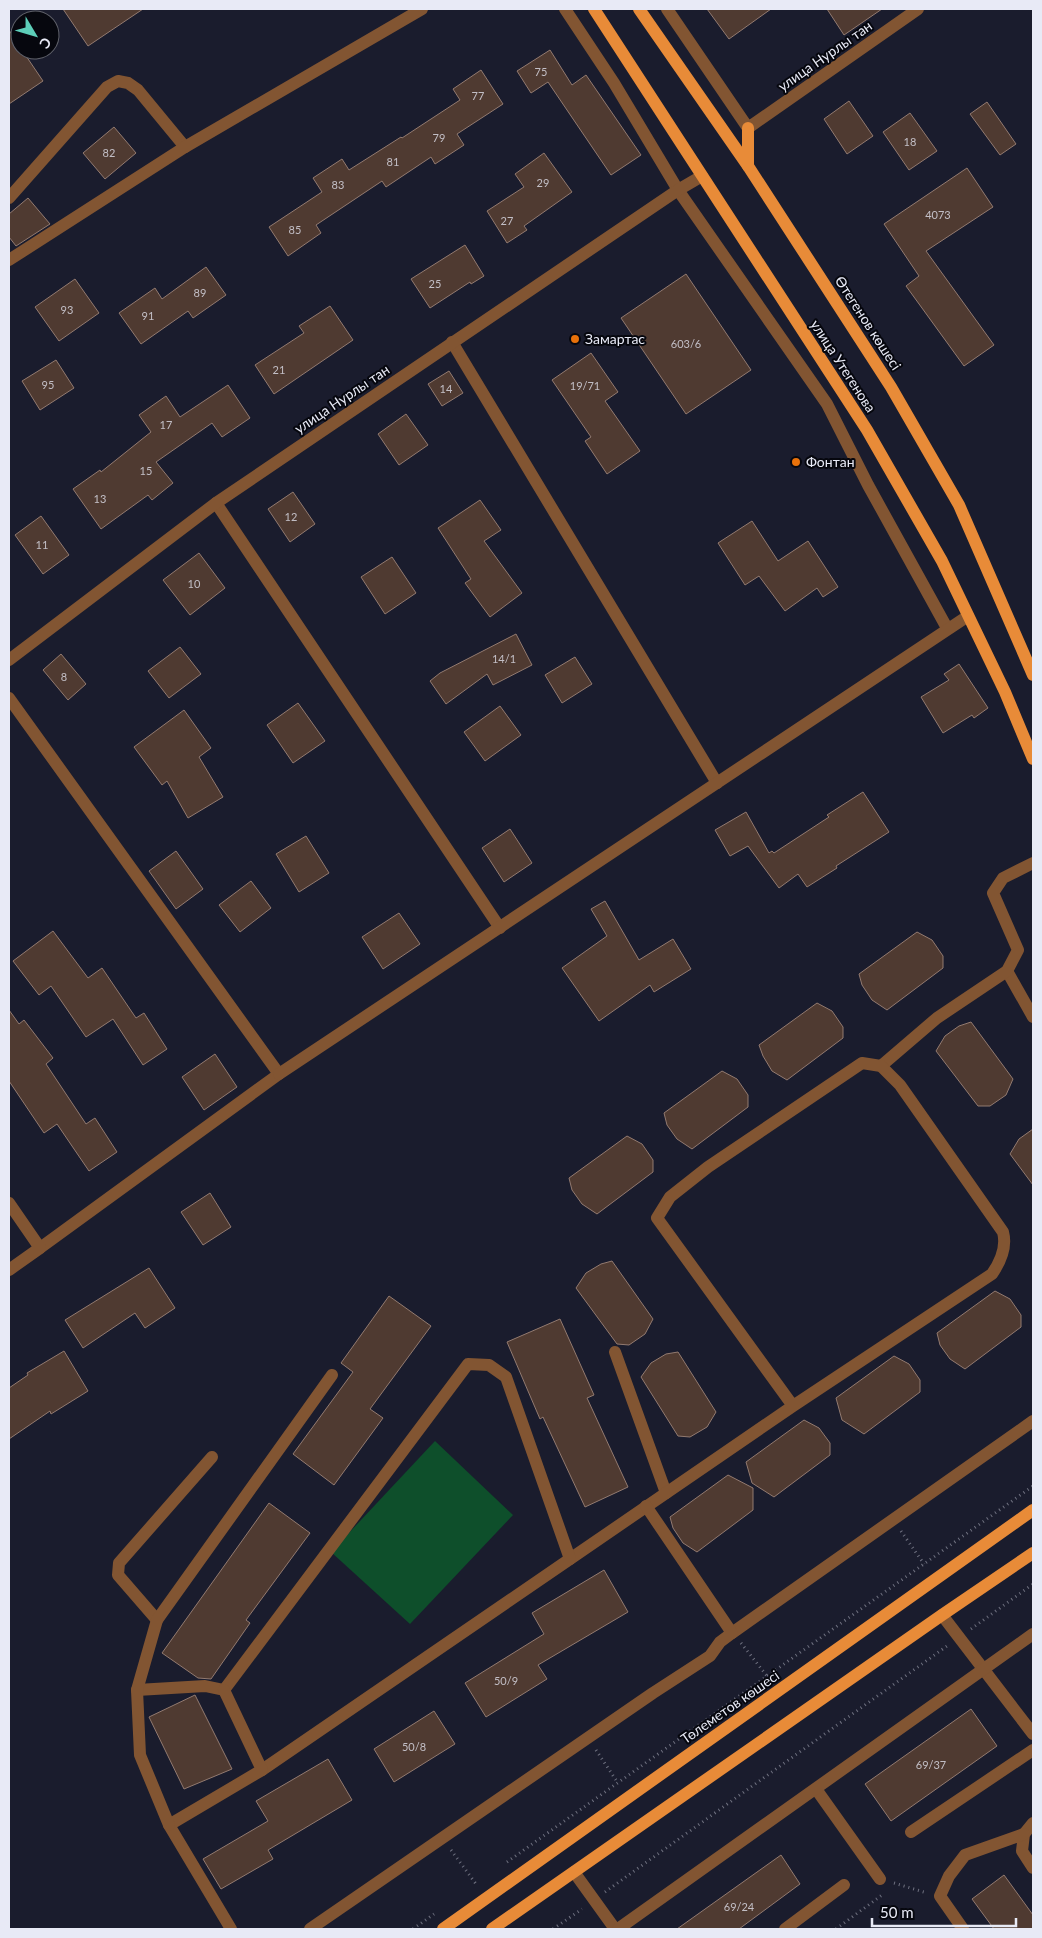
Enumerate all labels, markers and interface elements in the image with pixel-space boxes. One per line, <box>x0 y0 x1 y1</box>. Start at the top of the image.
north arrow <box>10 10 60 60</box>
street label: улица Нурлы тан <box>774 17 875 94</box>
text: С <box>36 34 55 53</box>
house number: 75 <box>535 65 547 78</box>
house number: 77 <box>472 89 484 102</box>
house number: 79 <box>433 131 445 144</box>
house number: 18 <box>904 135 916 148</box>
house number: 82 <box>103 146 115 159</box>
house number: 81 <box>387 155 399 168</box>
house number: 29 <box>537 176 549 189</box>
house number: 83 <box>332 178 344 191</box>
house number: 4073 <box>925 208 951 221</box>
house number: 27 <box>501 214 513 227</box>
house number: 85 <box>289 223 301 236</box>
street label: Өтегенов көшесі <box>832 273 905 373</box>
house number: 25 <box>429 277 441 290</box>
house number: 89 <box>194 286 206 299</box>
house number: 93 <box>61 303 73 316</box>
house number: 91 <box>142 309 154 322</box>
street label: улица Утегенова <box>807 316 880 415</box>
place label: Замартас <box>585 330 645 347</box>
marker: Замартас <box>569 333 581 345</box>
house number: 603/6 <box>671 337 701 350</box>
street label: улица Нурлы тан <box>291 361 392 437</box>
house number: 21 <box>273 363 285 376</box>
house number: 95 <box>42 378 54 391</box>
house number: 19/71 <box>570 379 600 392</box>
house number: 14 <box>440 382 453 395</box>
house number: 17 <box>160 418 172 431</box>
place label: Фонтан <box>806 453 855 470</box>
marker: Фонтан <box>790 456 802 468</box>
house number: 15 <box>140 464 152 477</box>
house number: 13 <box>94 492 106 505</box>
house number: 12 <box>285 510 297 523</box>
house number: 11 <box>36 538 48 551</box>
house number: 10 <box>188 577 201 590</box>
house number: 14/1 <box>492 652 516 665</box>
house number: 8 <box>61 670 67 683</box>
street label: Төлеметов көшесі <box>677 1666 782 1747</box>
house number: 50/9 <box>494 1674 518 1687</box>
house number: 50/8 <box>402 1740 426 1753</box>
house number: 69/37 <box>916 1758 946 1771</box>
scale bar <box>872 1896 1016 1928</box>
house number: 69/24 <box>724 1900 755 1913</box>
text: 50 m <box>880 1903 914 1921</box>

